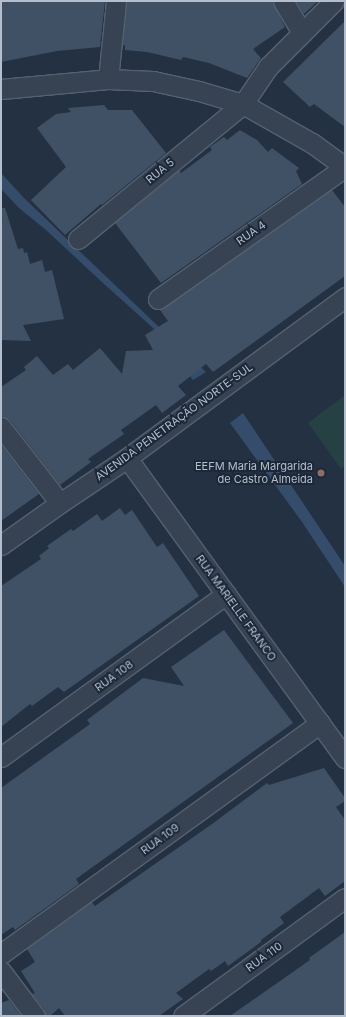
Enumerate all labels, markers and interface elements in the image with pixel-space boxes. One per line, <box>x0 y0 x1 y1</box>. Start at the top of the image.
street label: RUA 5 <box>143 156 177 186</box>
street label: RUA 4 <box>234 218 268 248</box>
street label: AVENIDA PENETRAÇÃO NORTE-SUL <box>93 361 255 483</box>
place label: EEFM Maria Margarida de Castro Almeida <box>195 460 313 486</box>
marker: EEFM Maria Margarida de Castro Almeida <box>316 468 326 478</box>
street label: RUA MARIELLE FRANCO <box>193 552 279 664</box>
street label: RUA 108 <box>92 658 136 694</box>
street label: RUA 109 <box>138 821 182 857</box>
street label: RUA 110 <box>243 939 285 975</box>

